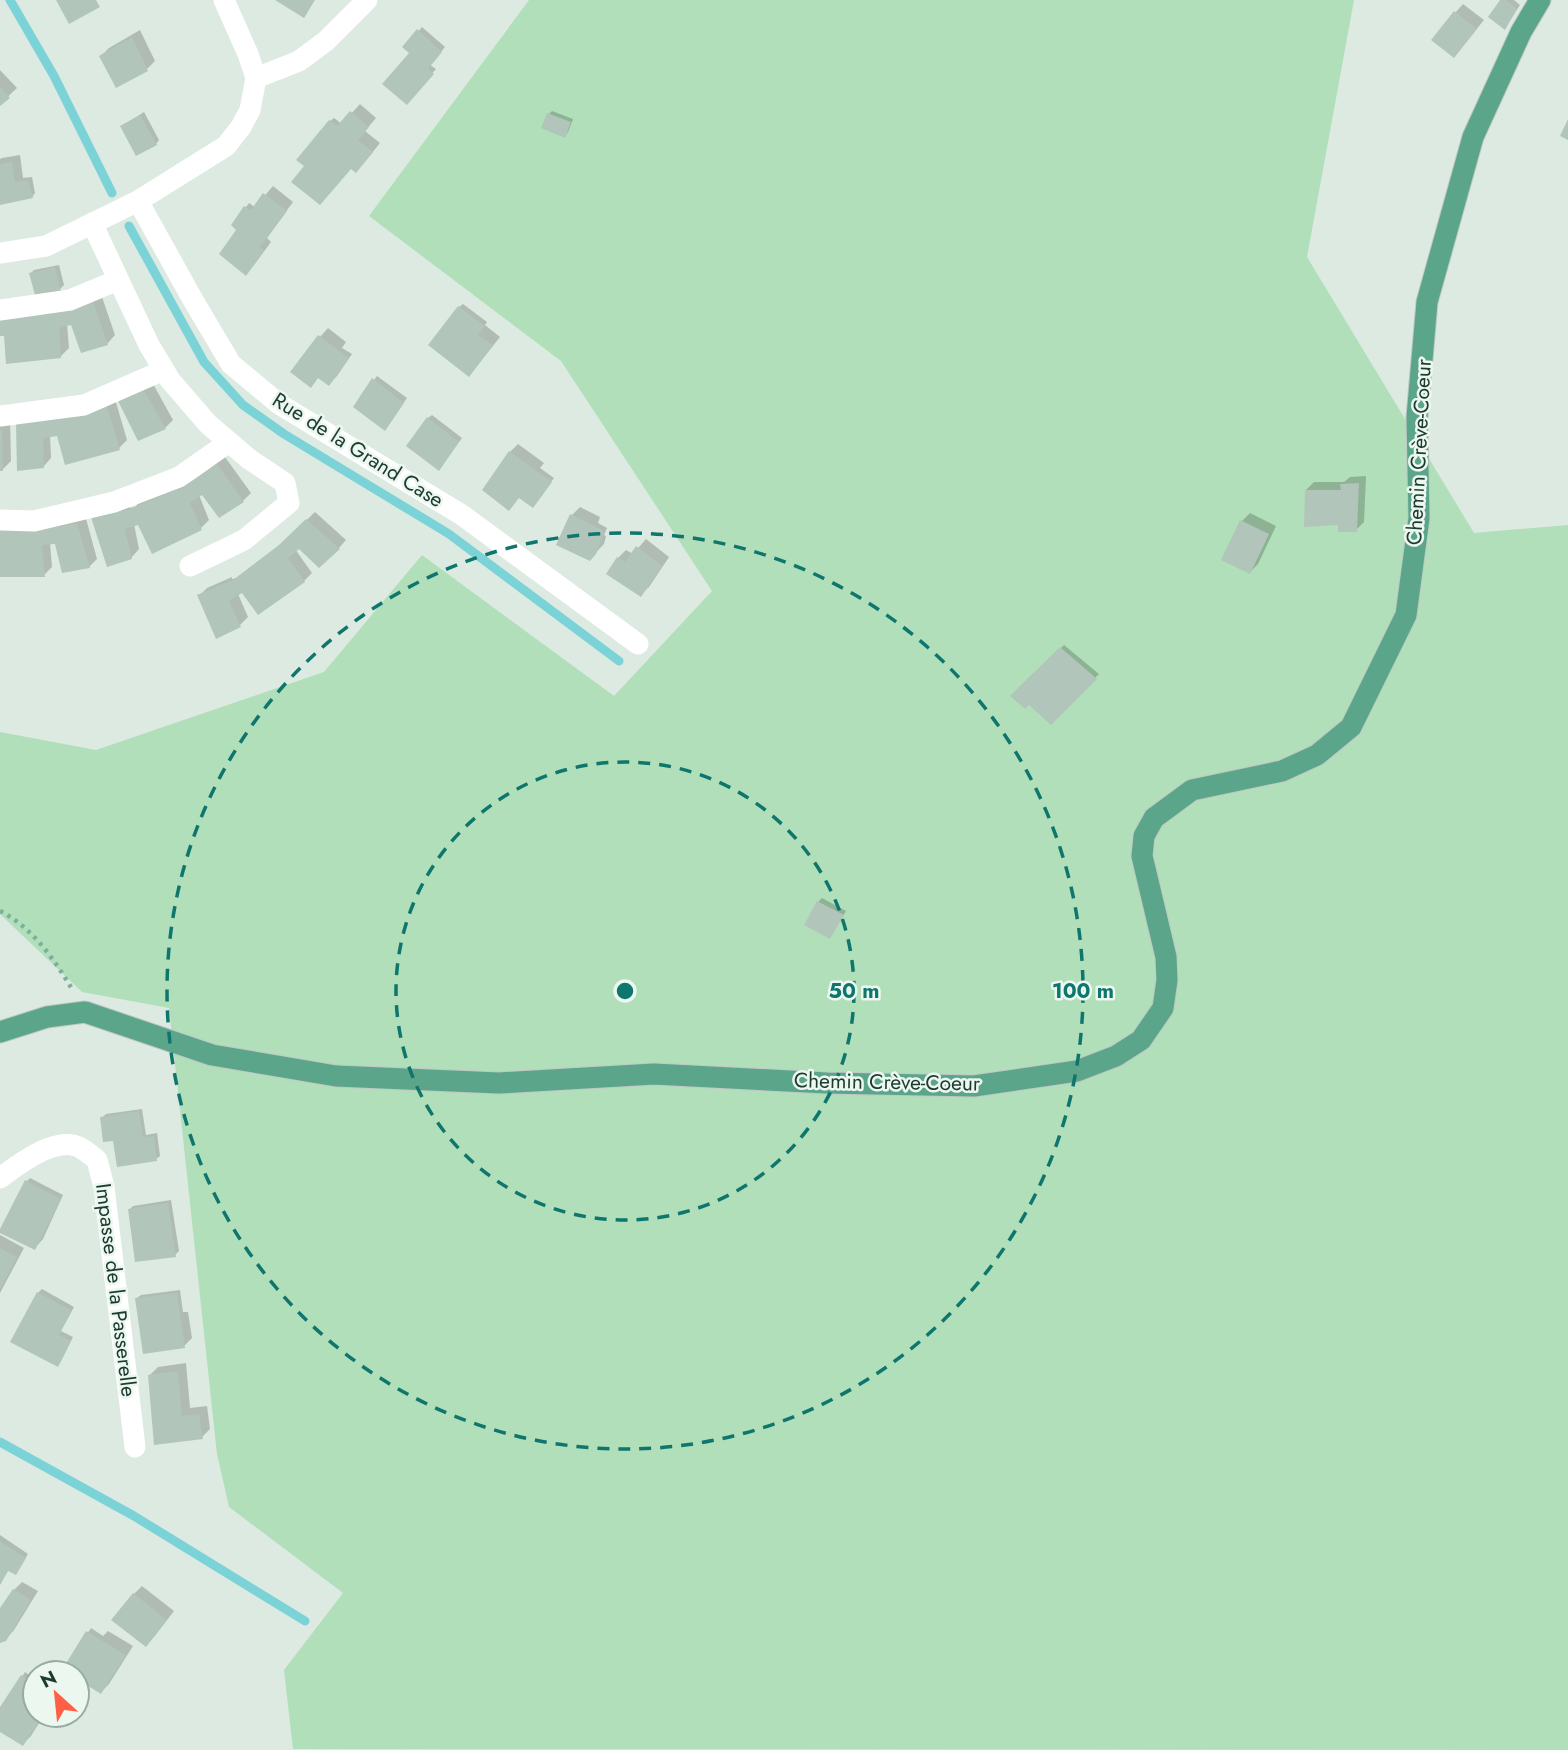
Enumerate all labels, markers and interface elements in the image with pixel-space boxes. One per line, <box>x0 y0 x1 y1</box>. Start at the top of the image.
street label: Chemin Crève-Coeur <box>1399 357 1439 546</box>
street label: Rue de la Grand Case <box>267 385 450 515</box>
text: 50 m <box>829 976 879 1006</box>
text: 100 m <box>1052 976 1114 1006</box>
centre of rings <box>613 979 637 1003</box>
street label: Chemin Crève-Coeur <box>794 1065 981 1099</box>
street label: Impasse de la Passerelle <box>88 1182 144 1399</box>
north arrow <box>21 1659 91 1729</box>
text: N <box>36 1664 61 1695</box>

